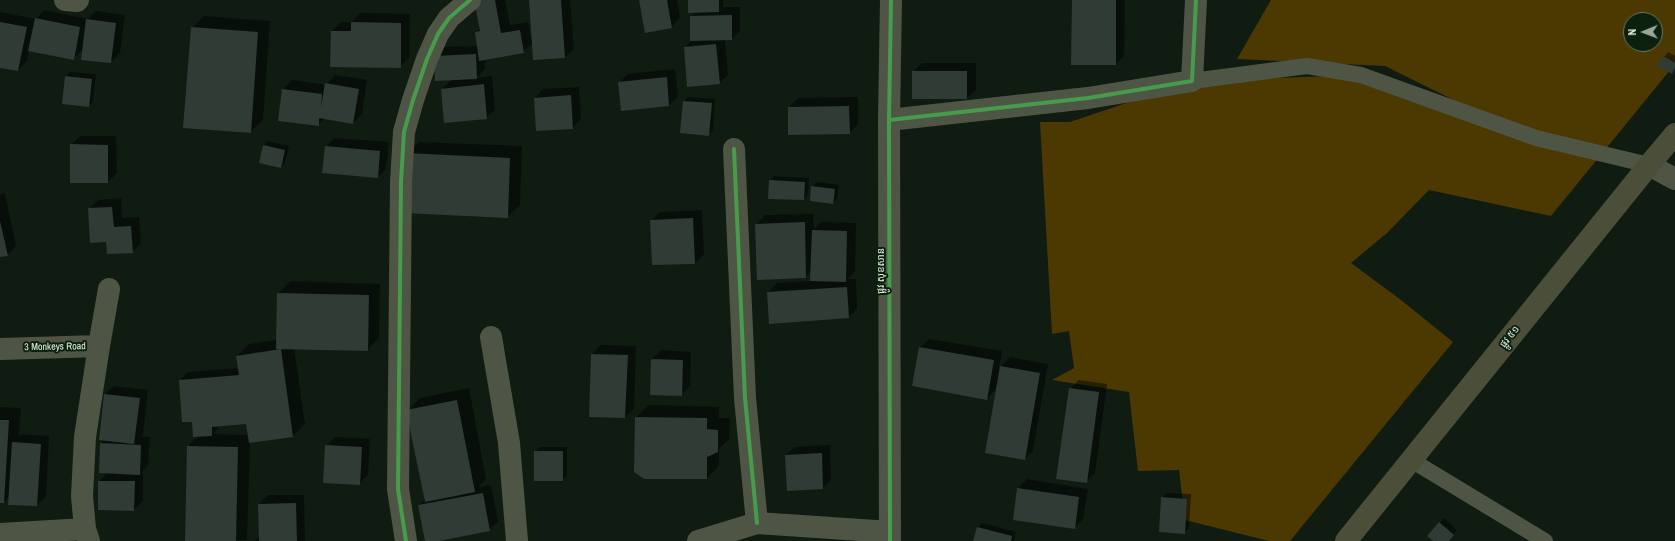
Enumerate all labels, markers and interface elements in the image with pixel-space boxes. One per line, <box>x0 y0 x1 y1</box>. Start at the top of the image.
north arrow <box>1623 12 1663 52</box>
text: N <box>1625 29 1639 36</box>
street label: ផ្លូវ សុខសាន <box>875 248 887 294</box>
street label: ផ្លូវ ៥១ <box>1498 324 1522 350</box>
street label: 3 Monkeys Road <box>24 340 86 354</box>

